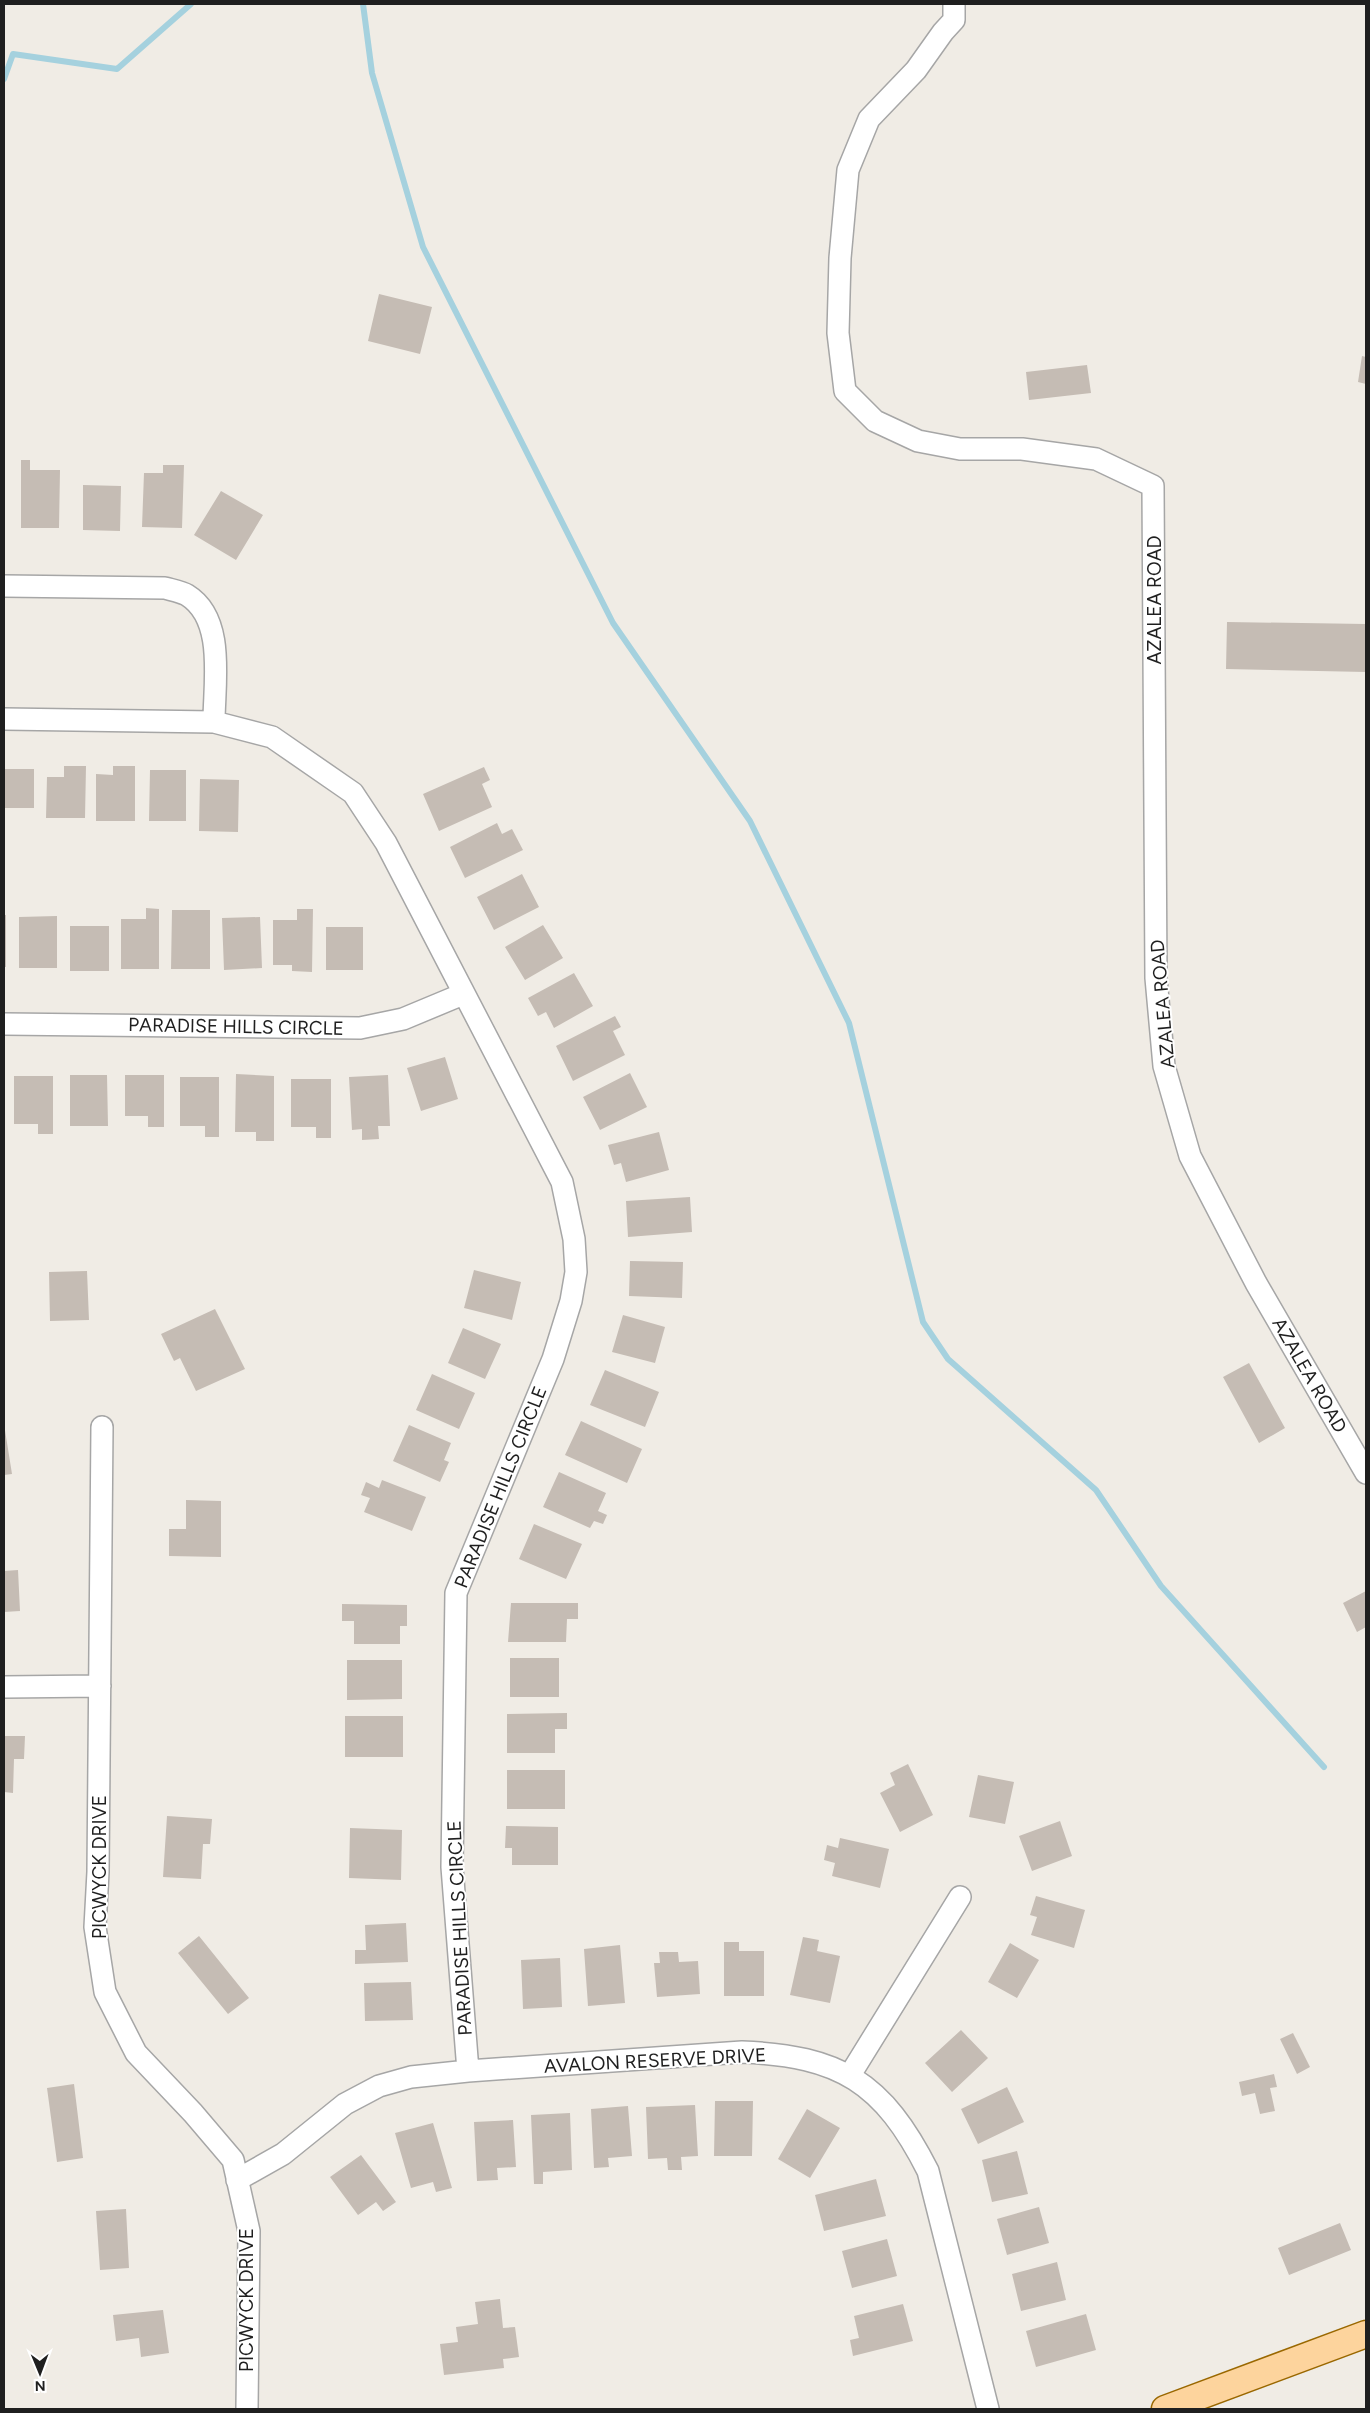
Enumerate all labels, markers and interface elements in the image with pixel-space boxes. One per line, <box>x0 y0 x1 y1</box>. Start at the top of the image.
street label: AZALEA ROAD <box>1143 535 1166 665</box>
street label: AZALEA ROAD <box>1145 939 1180 1069</box>
street label: PARADISE HILLS CIRCLE <box>128 1013 344 1040</box>
street label: AZALEA ROAD <box>1267 1314 1352 1437</box>
street label: PARADISE HILLS CIRCLE <box>449 1383 552 1591</box>
street label: PICWYCK DRIVE <box>88 1795 111 1939</box>
street label: PARADISE HILLS CIRCLE <box>442 1820 477 2036</box>
street label: AVALON RESERVE DRIVE <box>543 2043 767 2078</box>
street label: PICWYCK DRIVE <box>235 2228 258 2372</box>
north arrow <box>15 2348 65 2398</box>
text: N <box>35 2377 46 2394</box>

